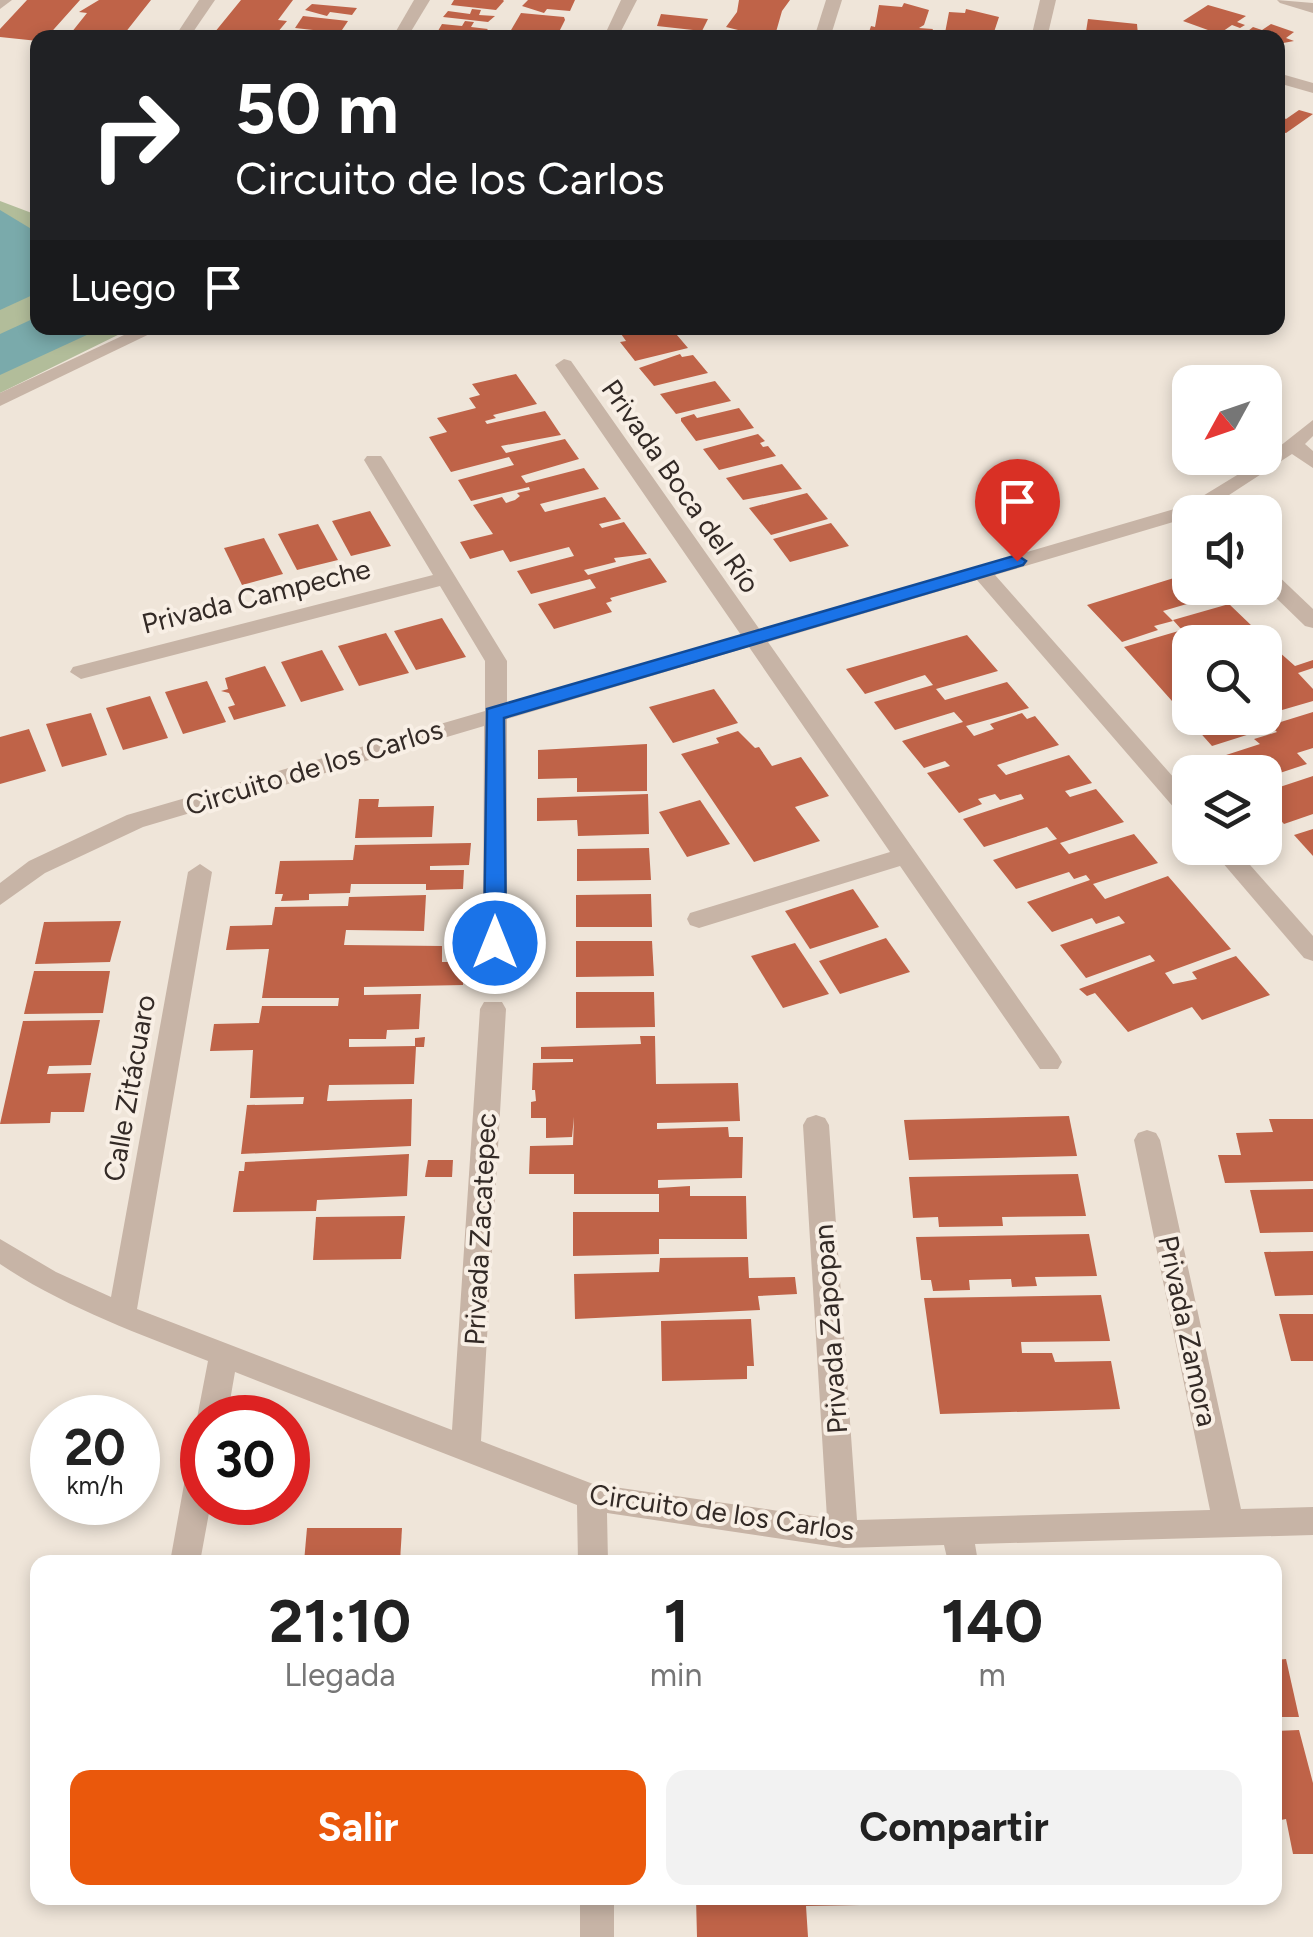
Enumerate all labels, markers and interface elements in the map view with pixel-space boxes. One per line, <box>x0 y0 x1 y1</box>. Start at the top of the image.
text: 50 m <box>235 66 399 151</box>
icon: right <box>70 70 200 200</box>
text: Circuito de los Carlos <box>235 151 665 205</box>
icon: arrive <box>196 260 251 315</box>
text: Luego <box>70 265 176 311</box>
north arrow <box>1172 365 1282 475</box>
map controls <box>1172 365 1282 865</box>
street label: Privada Boca del Río <box>595 373 767 599</box>
pin <box>975 459 1060 562</box>
icon: arrive <box>990 474 1045 529</box>
button: sound <box>1172 495 1282 605</box>
street label: Privada Campeche <box>138 551 374 641</box>
button: search <box>1172 625 1282 735</box>
street label: Circuito de los Carlos <box>181 712 447 822</box>
button: layers <box>1172 755 1282 865</box>
position arrow <box>443 891 547 995</box>
street label: Calle Zitácuaro <box>96 992 162 1184</box>
street label: Privada Zacatepec <box>457 1112 503 1346</box>
street label: Privada Zapopan <box>806 1223 854 1435</box>
street label: Privada Zamora <box>1151 1232 1225 1430</box>
speed limit sign: 30 <box>180 1395 310 1525</box>
text: 20 <box>64 1417 126 1478</box>
text: km/h <box>66 1470 124 1500</box>
street label: Circuito de los Carlos <box>587 1477 857 1547</box>
text: 21:10 <box>269 1585 411 1657</box>
text: 1 <box>663 1585 689 1657</box>
text: 140 <box>941 1585 1043 1657</box>
text: Llegada <box>284 1656 396 1694</box>
text: min <box>650 1656 702 1694</box>
text: m <box>979 1656 1006 1694</box>
button: Salir <box>70 1770 646 1885</box>
button: Compartir <box>666 1770 1242 1885</box>

